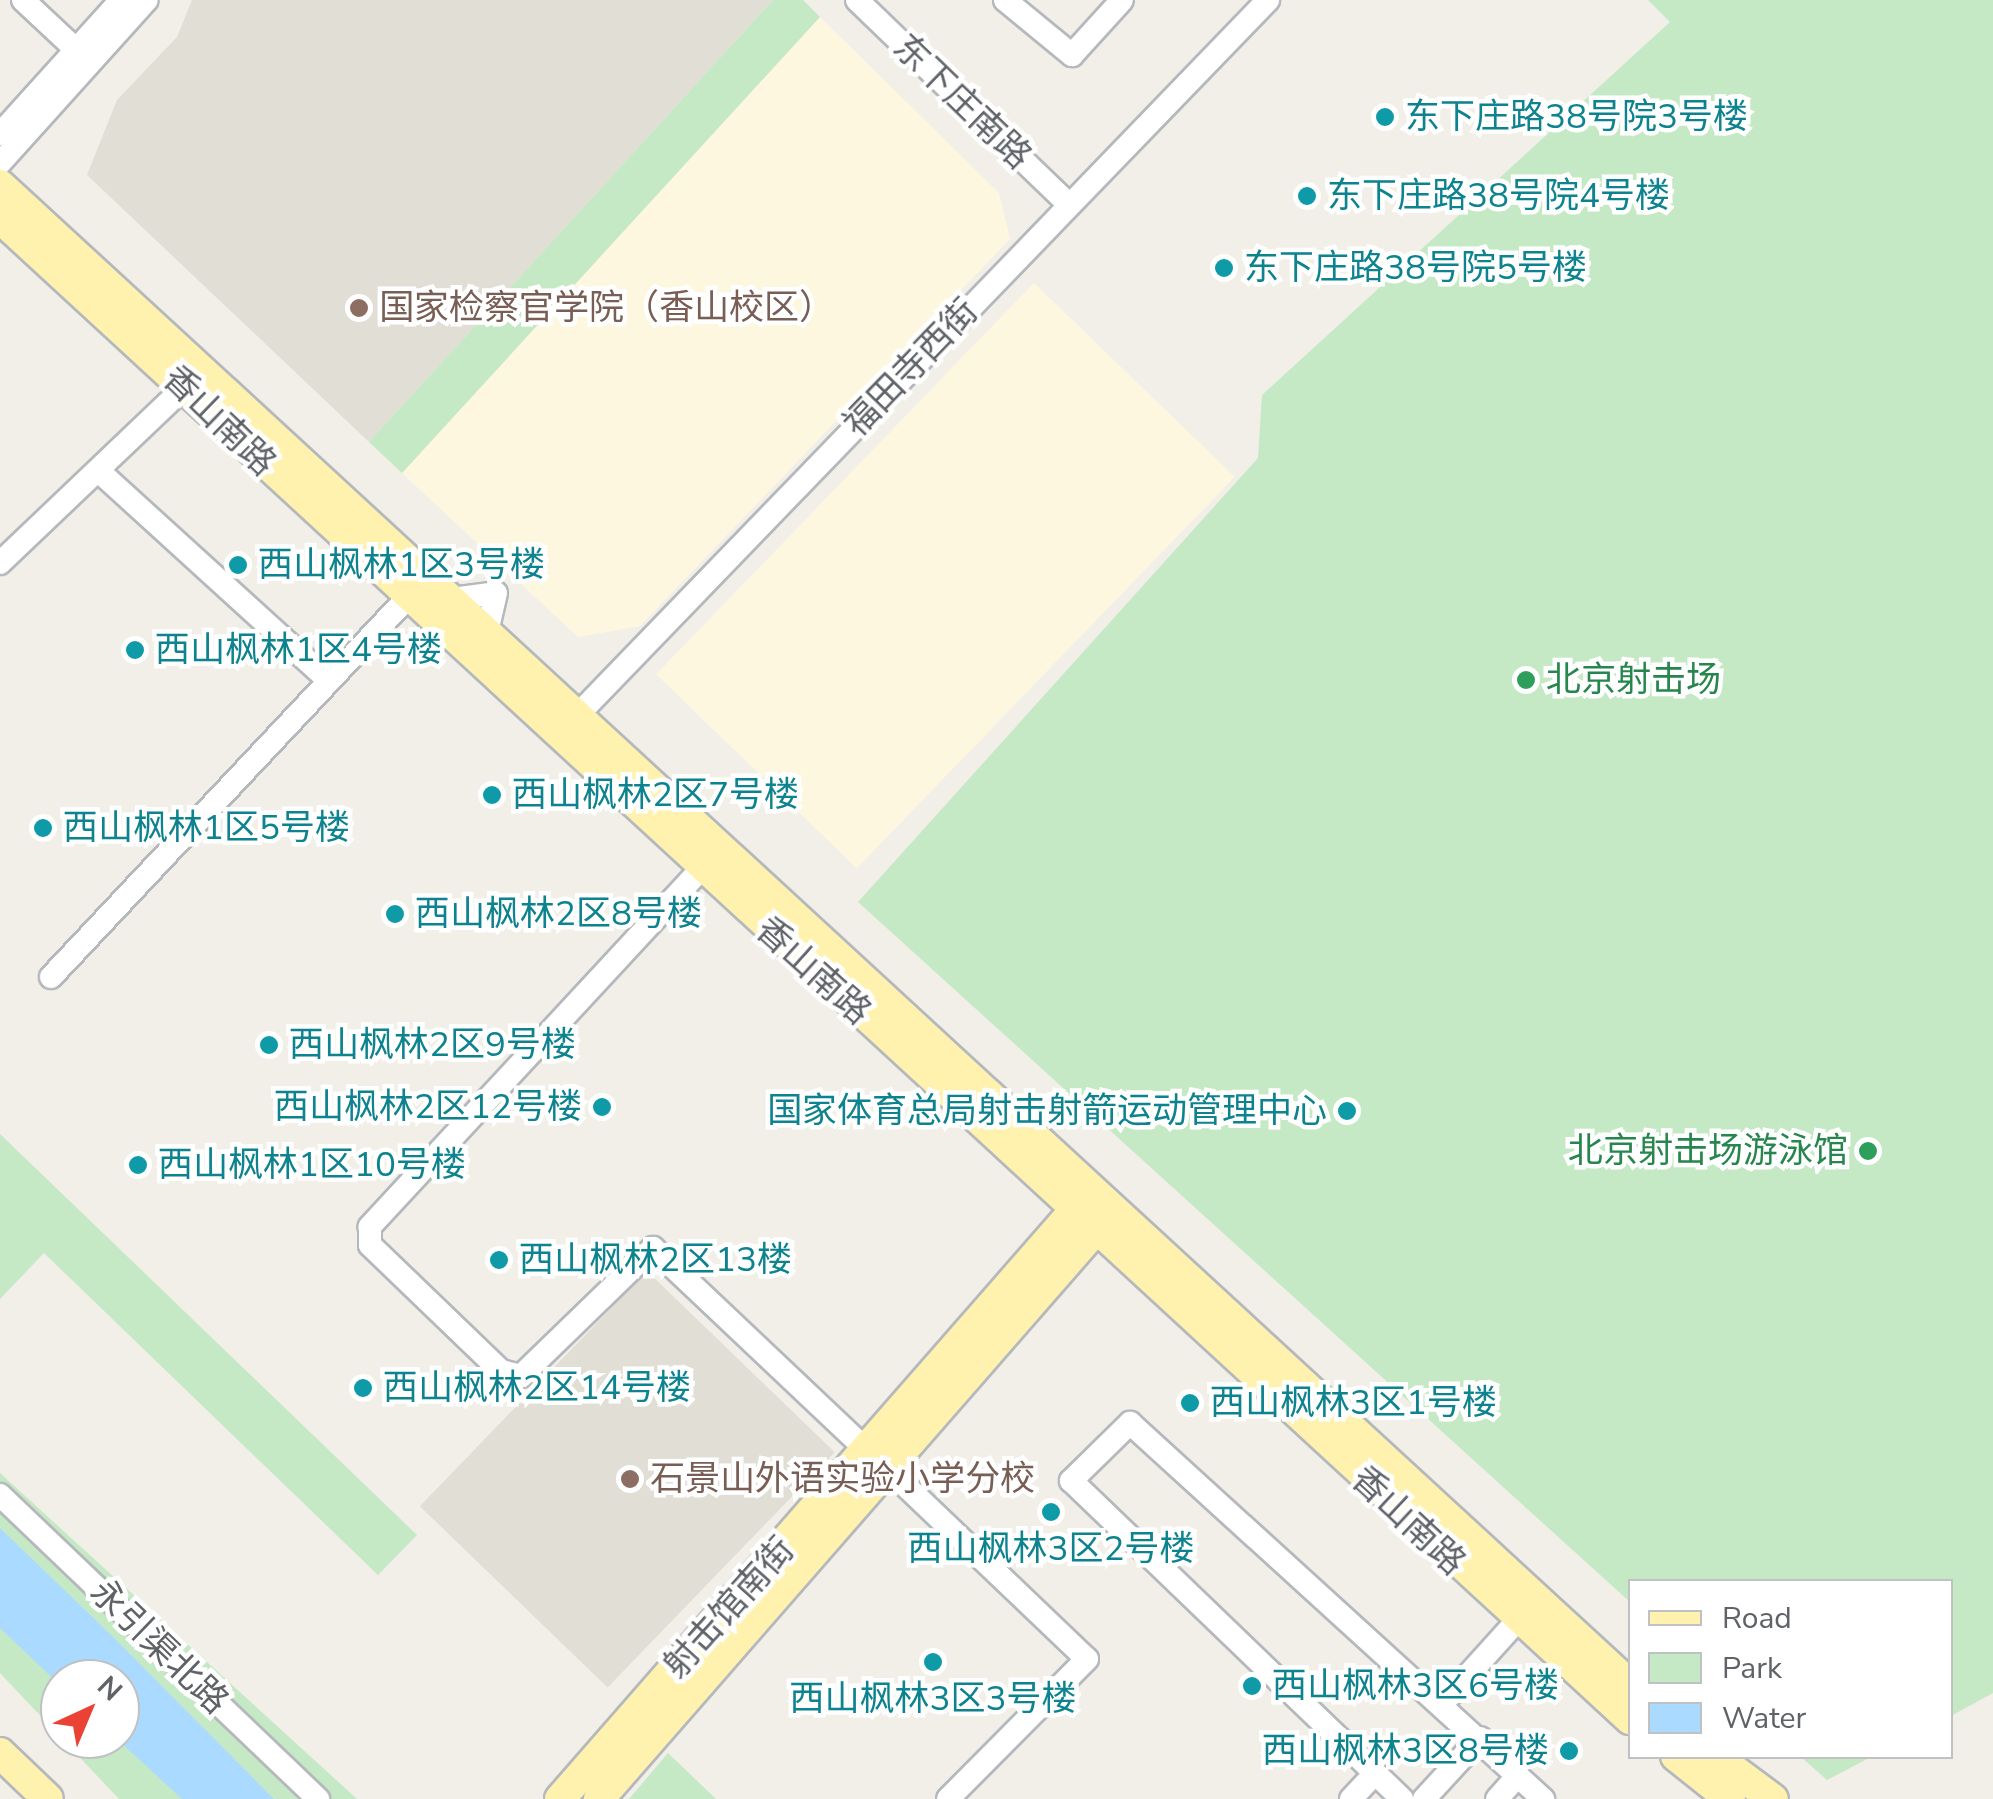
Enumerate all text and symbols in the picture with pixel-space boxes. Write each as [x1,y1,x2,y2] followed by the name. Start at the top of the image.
[884,26,1040,178] street label: 东下庄南路
[1405,96,1748,138] place label: 东下庄路38号院3号楼
[1374,106,1396,128] marker: 东下庄路38号院3号楼
[1327,175,1670,217] place label: 东下庄路38号院4号楼
[1296,185,1318,207] marker: 东下庄路38号院4号楼
[1244,247,1587,289] place label: 东下庄路38号院5号楼
[1213,257,1235,279] marker: 东下庄路38号院5号楼
[379,287,834,329] place label: 国家检察官学院（香山校区）
[835,290,987,446] street label: 福田寺西街
[348,297,370,319] marker: 国家检察官学院（香山校区）
[154,357,284,485] street label: 香山南路
[258,544,545,586] place label: 西山枫林1区3号楼
[227,554,249,576] marker: 西山枫林1区3号楼
[155,629,442,671] place label: 西山枫林1区4号楼
[124,639,146,661] marker: 西山枫林1区4号楼
[1546,659,1721,701] place label: 北京射击场
[1515,669,1537,691] marker: 北京射击场
[512,774,799,816] place label: 西山枫林2区7号楼
[481,784,503,806] marker: 西山枫林2区7号楼
[63,807,350,849] place label: 西山枫林1区5号楼
[32,817,54,839] marker: 西山枫林1区5号楼
[415,893,702,935] place label: 西山枫林2区8号楼
[384,903,406,925] marker: 西山枫林2区8号楼
[747,909,879,1033] street label: 香山南路
[289,1024,576,1066] place label: 西山枫林2区9号楼
[258,1034,280,1056] marker: 西山枫林2区9号楼
[274,1086,582,1128] place label: 西山枫林2区12号楼
[767,1090,1327,1132] place label: 国家体育总局射击射箭运动管理中心
[591,1096,613,1118] marker: 西山枫林2区12号楼
[1336,1100,1358,1122] marker: 国家体育总局射击射箭运动管理中心
[1568,1130,1848,1172] place label: 北京射击场游泳馆
[1857,1140,1879,1162] marker: 北京射击场游泳馆
[158,1144,466,1186] place label: 西山枫林1区10号楼
[127,1154,149,1176] marker: 西山枫林1区10号楼
[519,1239,792,1281] place label: 西山枫林2区13楼
[488,1249,510,1271] marker: 西山枫林2区13楼
[383,1367,691,1409] place label: 西山枫林2区14号楼
[352,1377,374,1399] marker: 西山枫林2区14号楼
[1210,1382,1497,1424] place label: 西山枫林3区1号楼
[1179,1392,1201,1414] marker: 西山枫林3区1号楼
[650,1458,1035,1500] place label: 石景山外语实验小学分校
[1342,1458,1474,1584] street label: 香山南路
[619,1468,641,1490] marker: 石景山外语实验小学分校
[1040,1501,1062,1523] marker: 西山枫林3区2号楼
[908,1528,1194,1570] place label: 西山枫林3区2号楼
[655,1529,803,1687] street label: 射击馆南街
[81,1571,237,1723] street label: 永引渠北路
[1628,1579,1953,1759] legend
[1722,1598,1792,1639] text: Road
[1722,1648,1782,1689] text: Park
[922,1651,944,1673] marker: 西山枫林3区3号楼
[40,1659,140,1759] north arrow
[1272,1665,1559,1707] place label: 西山枫林3区6号楼
[89,1668,130,1710] text: N
[1241,1675,1263,1697] marker: 西山枫林3区6号楼
[790,1678,1076,1720] place label: 西山枫林3区3号楼
[1722,1698,1806,1739] text: Water
[1262,1730,1549,1772] place label: 西山枫林3区8号楼
[1558,1740,1580,1762] marker: 西山枫林3区8号楼

